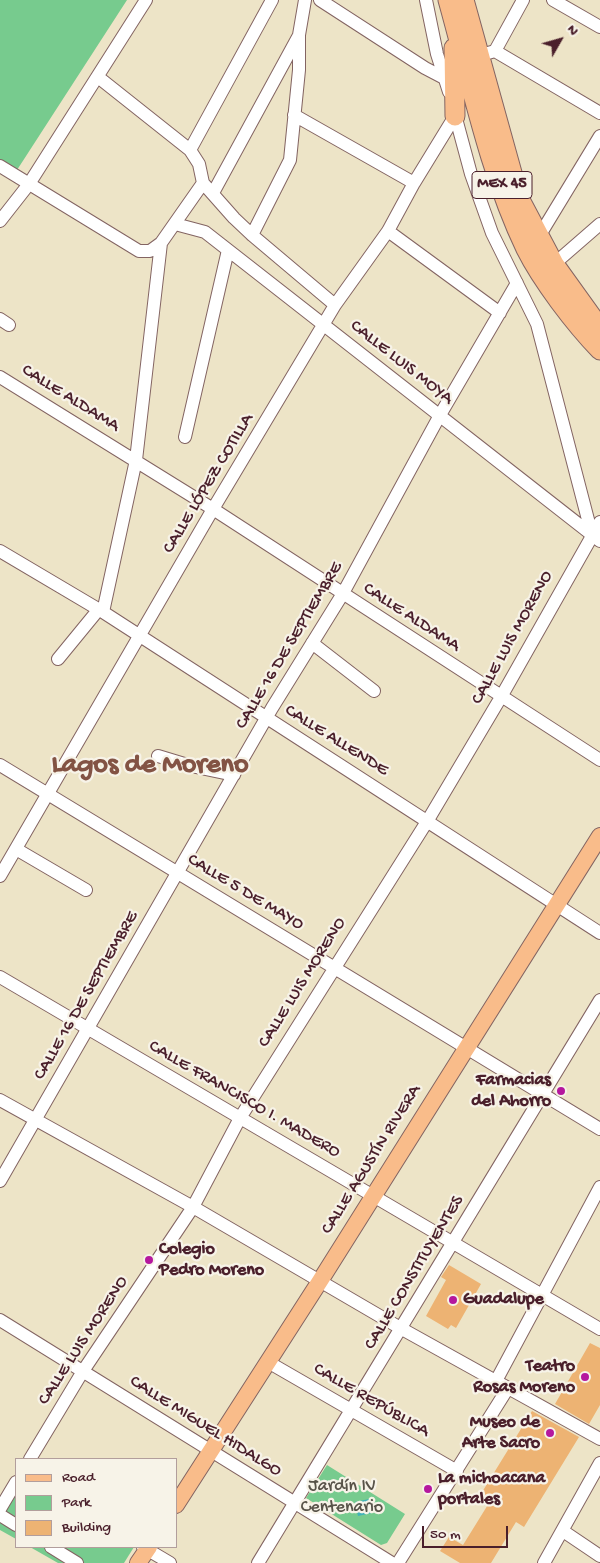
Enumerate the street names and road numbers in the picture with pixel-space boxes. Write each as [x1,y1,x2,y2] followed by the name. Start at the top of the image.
[472,172,532,198] road number: MEX 45
[345,316,457,410] street label: CALLE LUIS MOYA
[17,360,123,438] street label: CALLE ALDAMA
[159,410,259,558] street label: CALLE LÓPEZ COTILLA
[232,558,348,734] street label: CALLE 16 DE SEPTIEMBRE
[467,567,559,709] street label: CALLE LUIS MORENO
[358,579,464,657] street label: CALLE ALDAMA
[280,700,392,782] street label: CALLE ALLENDE
[183,850,307,936] street label: CALLE 5 DE MAYO
[30,908,144,1084] street label: CALLE 16 DE SEPTIEMBRE
[254,914,352,1052] street label: CALLE LUIS MORENO
[144,1036,344,1164] street label: CALLE FRANCISCO I. MADERO
[317,1081,427,1239] street label: CALLE AGUSTÍN RIVERA
[360,1192,470,1354] street label: CALLE CONSTITUYENTES
[34,1272,134,1410] street label: CALLE LUIS MORENO
[309,1359,433,1443] street label: CALLE REPÚBLICA
[125,1371,285,1483] street label: CALLE MIGUEL HIDALGO

